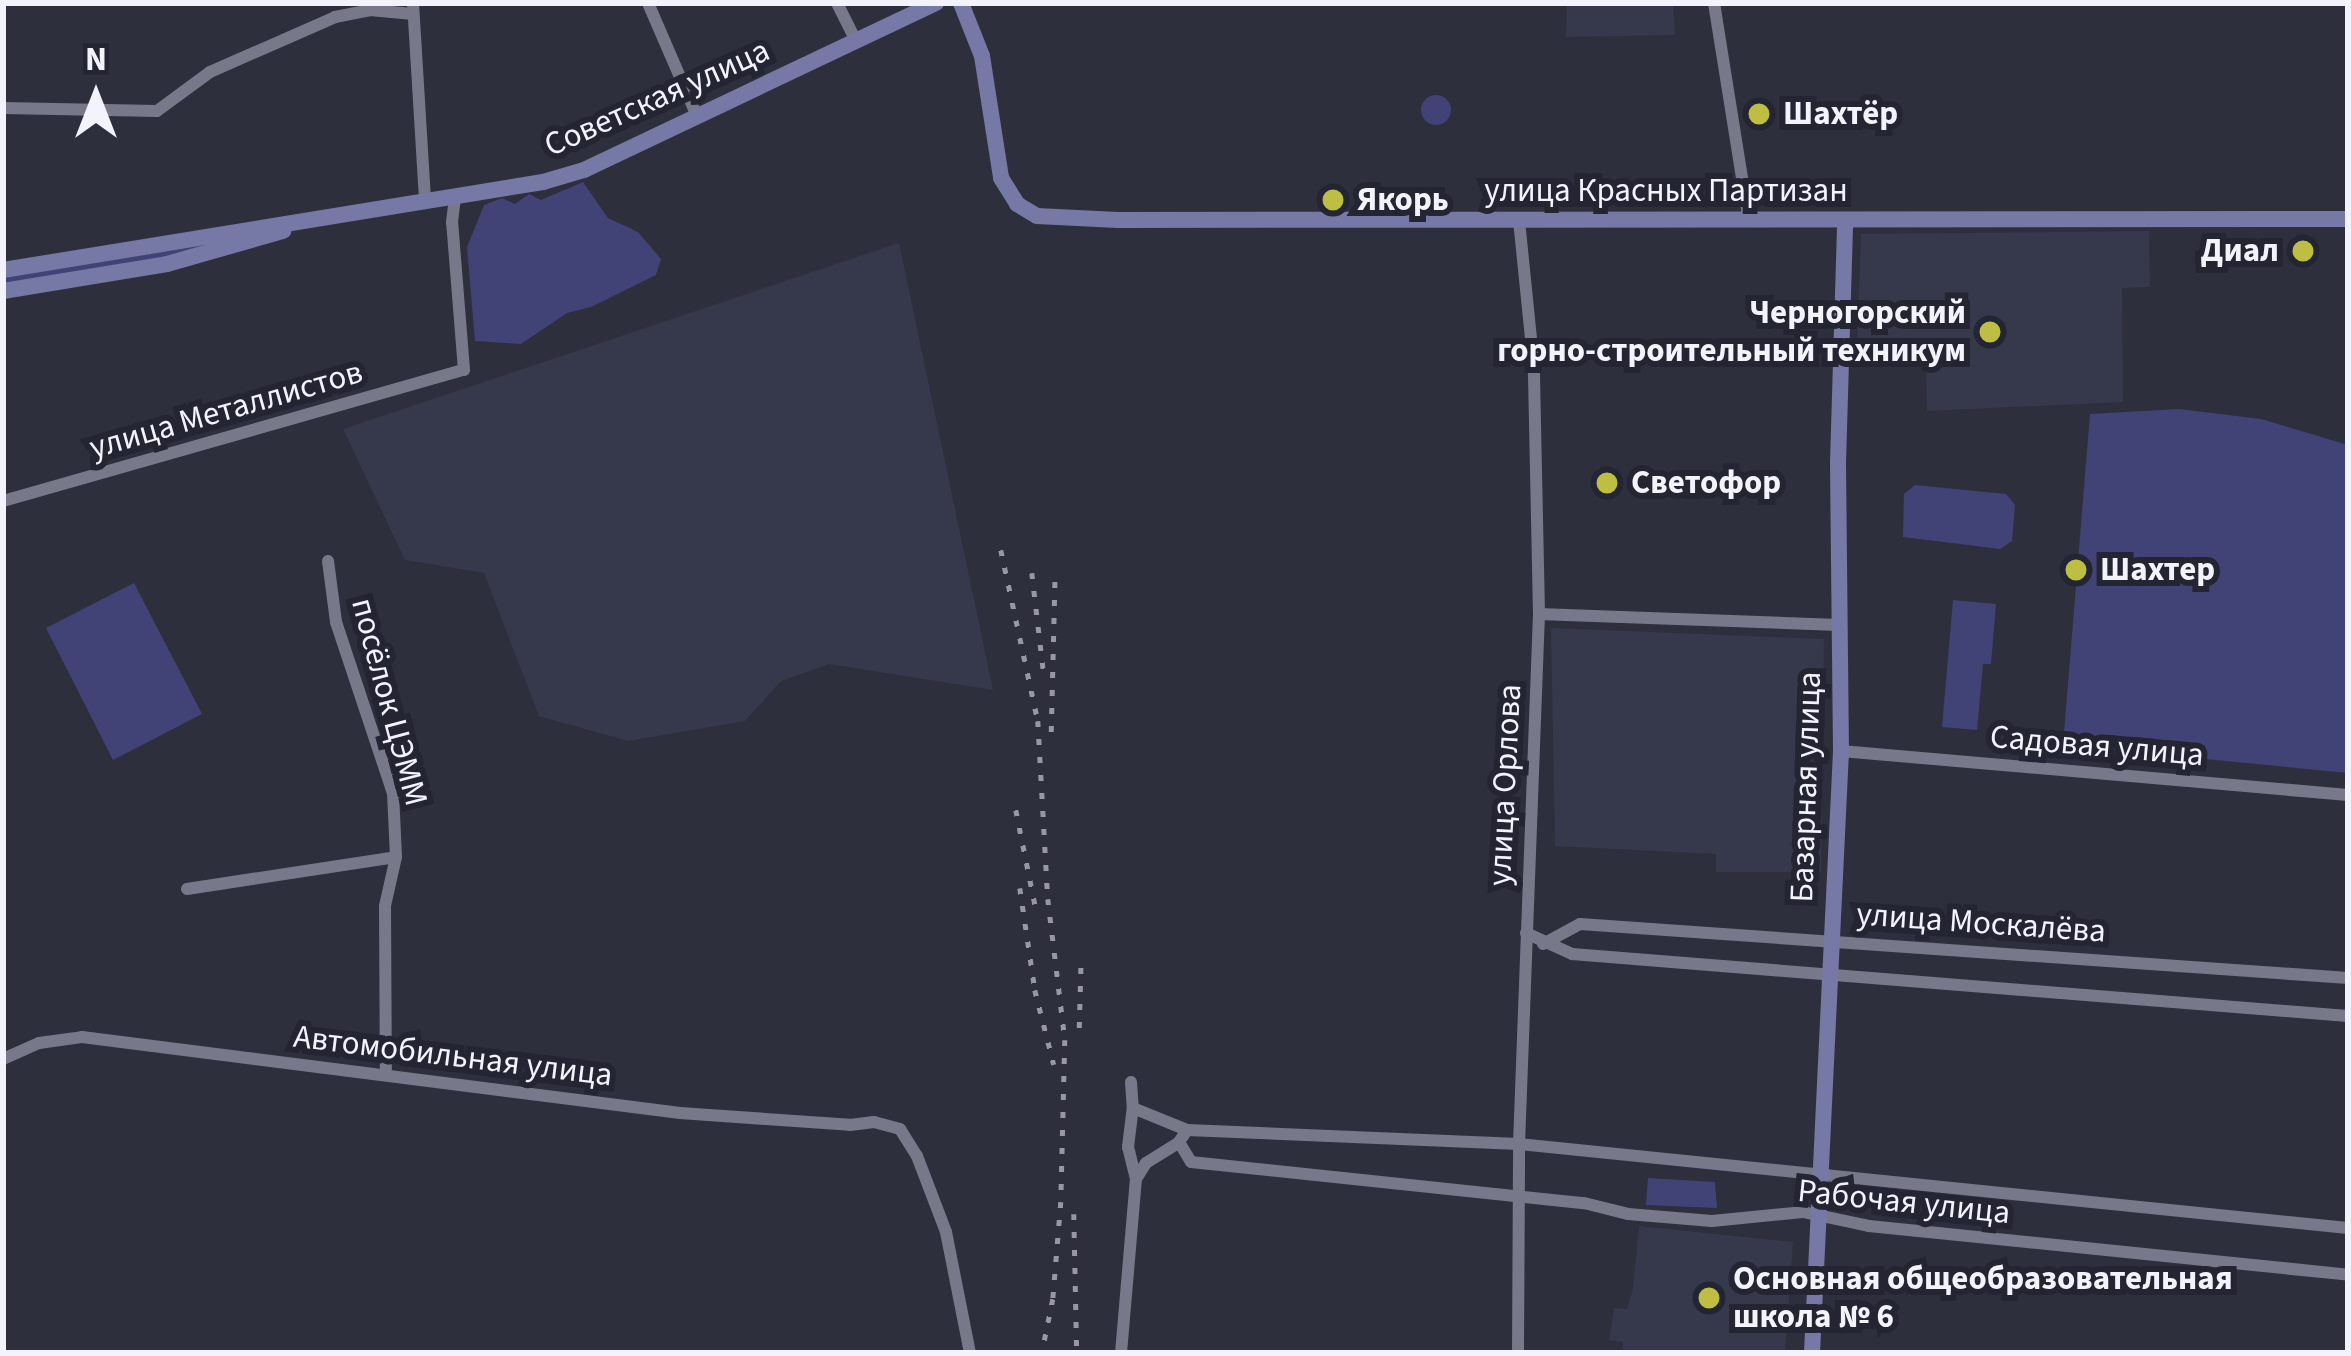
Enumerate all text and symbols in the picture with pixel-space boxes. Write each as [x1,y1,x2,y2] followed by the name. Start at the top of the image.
[538,31,776,165] street label: Советская улица
[36,36,156,156] north arrow
[85,36,107,83] text: N
[1783,94,1898,134] place label: Шахтёр
[1746,101,1772,127] marker: Шахтёр
[1484,171,1848,211] street label: улица Красных Партизан
[1357,180,1449,220] place label: Якорь
[1320,187,1346,213] marker: Якорь
[2201,231,2279,271] place label: Диал
[2290,238,2316,264] marker: Диал
[1497,293,1966,371] place label: Черногорский горно-строительный техникум
[1977,319,2003,345] marker: Черногорский горно-строительный техникум
[85,352,367,468] street label: улица Металлистов
[1631,463,1781,503] place label: Светофор
[1594,470,1620,496] marker: Светофор
[2100,550,2215,590] place label: Шахтер
[2063,557,2089,583] marker: Шахтер
[342,594,436,810] street label: посёлок ЦЭММ
[1782,671,1830,903] street label: Базарная улица
[1480,683,1530,887] street label: улица Орлова
[1988,717,2206,775] street label: Садовая улица
[1855,895,2107,951] street label: улица Москалёва
[291,1017,615,1095] street label: Автомобильная улица
[1796,1171,2012,1233] street label: Рабочая улица
[1733,1259,2233,1337] place label: Основная общеобразовательная школа № 6
[1696,1285,1722,1311] marker: Основная общеобразовательная школа № 6

